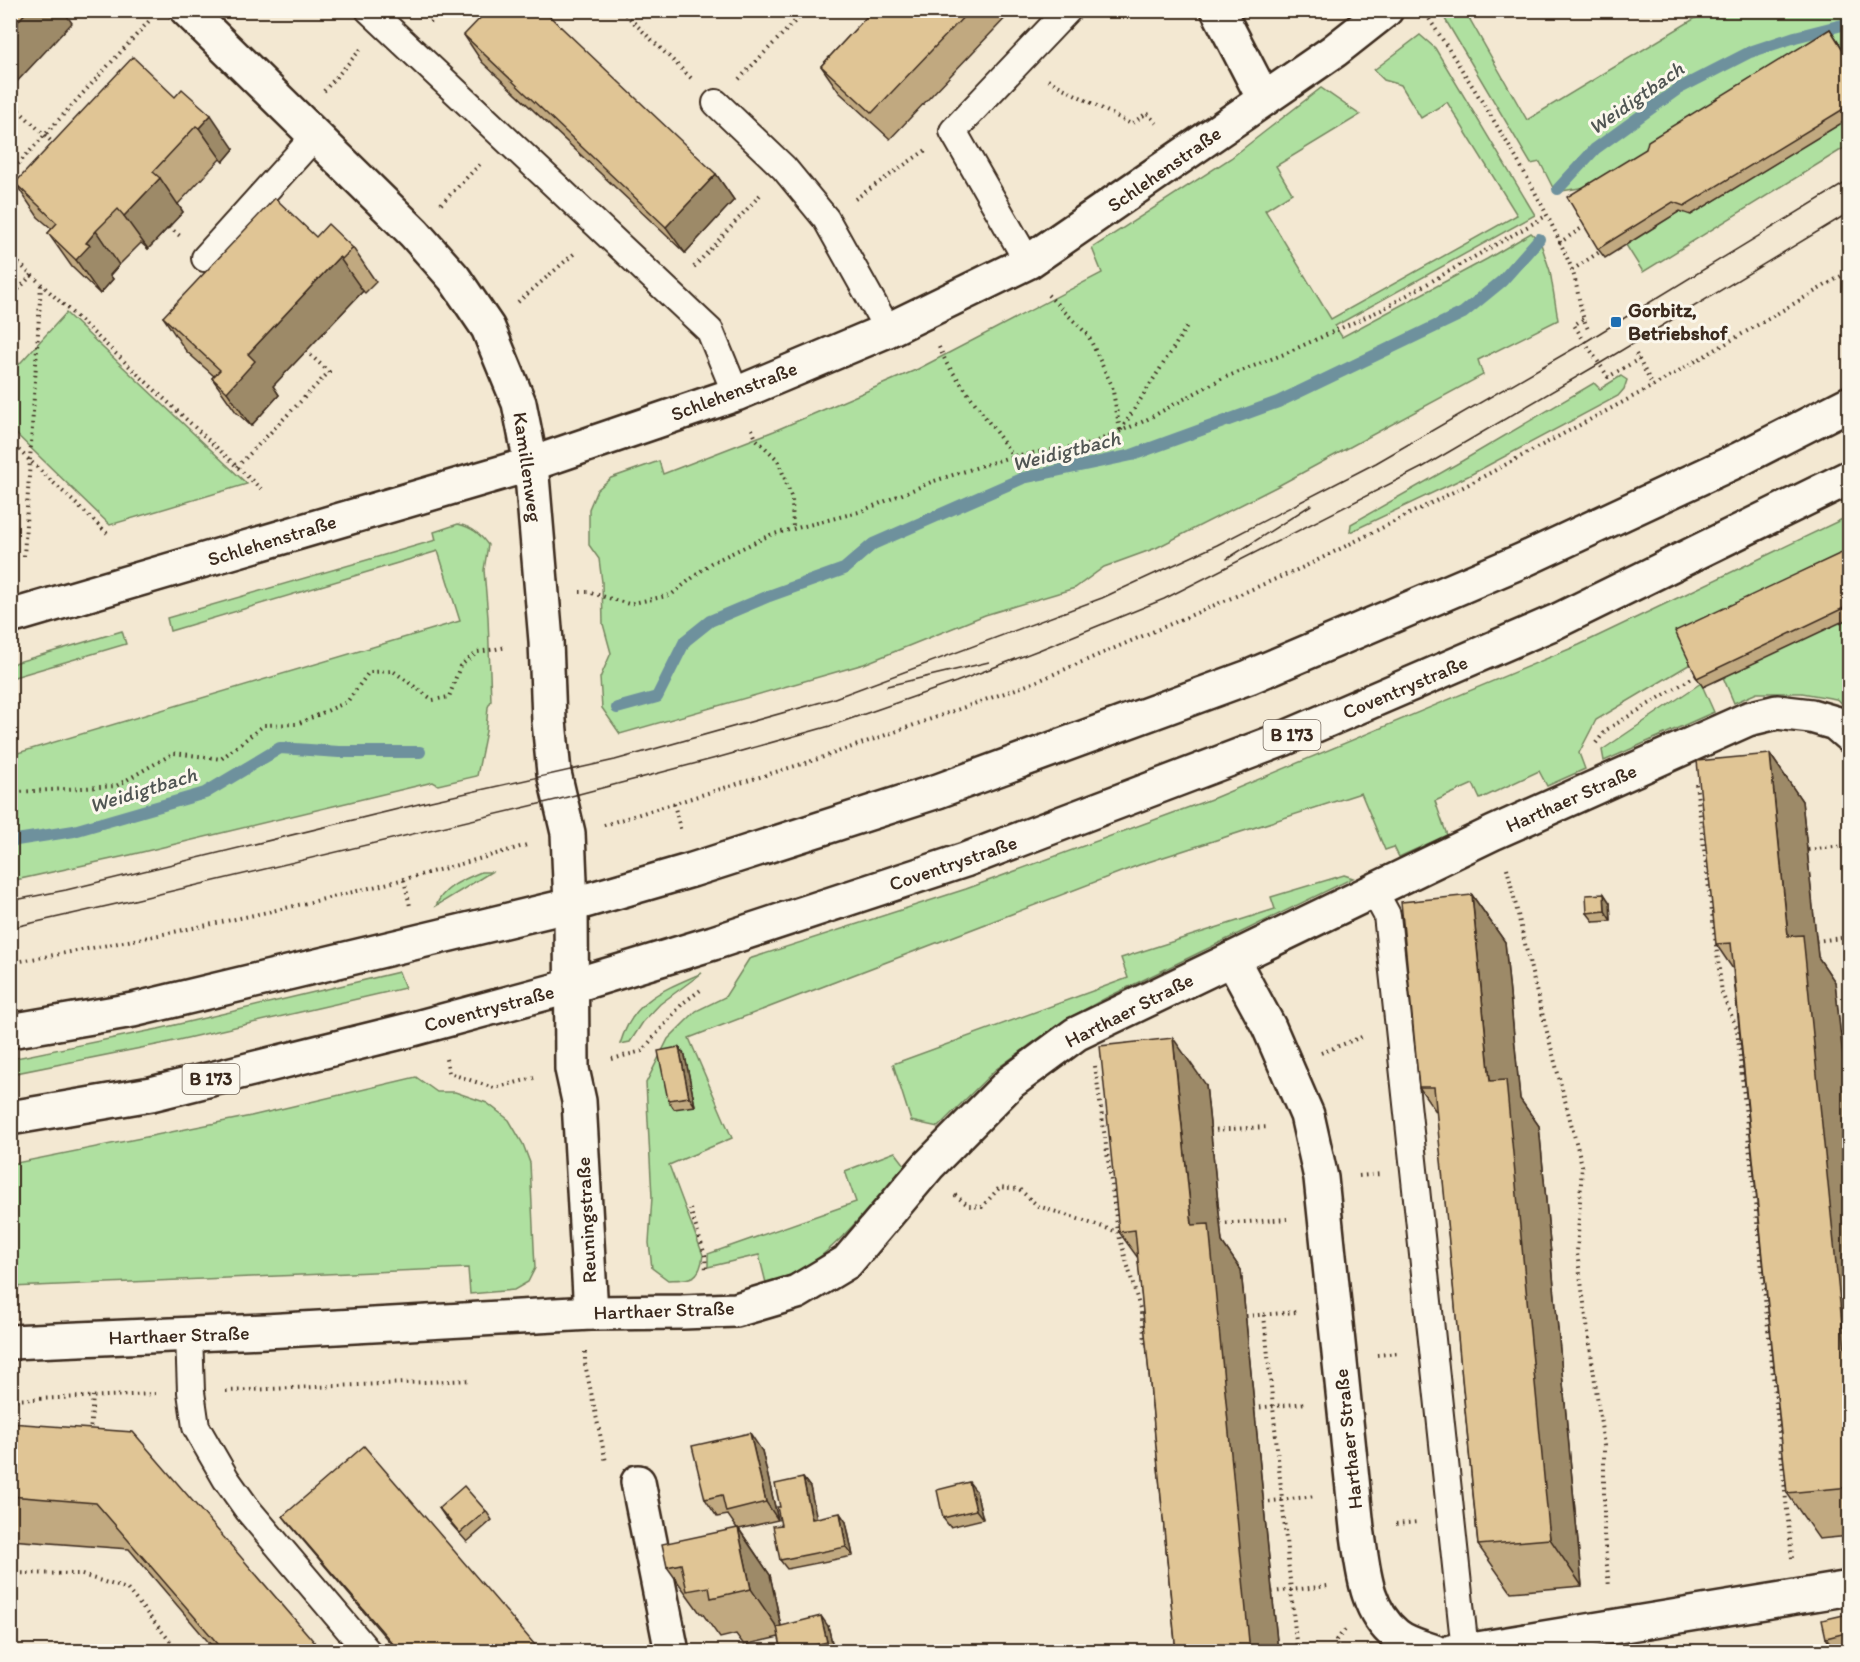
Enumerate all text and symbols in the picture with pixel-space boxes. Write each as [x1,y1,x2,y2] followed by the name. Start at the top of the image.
[1583,55,1689,140] water label: Weidigtbach
[1103,121,1225,217] street label: Schlehenstraße
[1628,298,1728,345] place label: Gorbitz, Betriebshof
[1609,315,1623,329] marker: Gorbitz, Betriebshof
[668,356,800,426] street label: Schlehenstraße
[508,410,548,524] street label: Kamillenweg
[1009,425,1123,476] water label: Weidigtbach
[205,509,339,571] street label: Schlehenstraße
[1339,650,1471,724] street label: Coventrystraße
[1264,720,1320,750] road number: B 173
[1502,758,1640,838] street label: Harthaer Straße
[86,761,200,818] water label: Weidigtbach
[886,830,1020,896] street label: Coventrystraße
[1061,967,1197,1053] street label: Harthaer Straße
[421,979,557,1037] street label: Coventrystraße
[182,1064,240,1094] road number: B 173
[571,1156,601,1284] street label: Reuningstraße
[593,1296,735,1324] street label: Harthaer Straße
[108,1321,250,1349] street label: Harthaer Straße
[1329,1368,1367,1510] street label: Harthaer Straße

